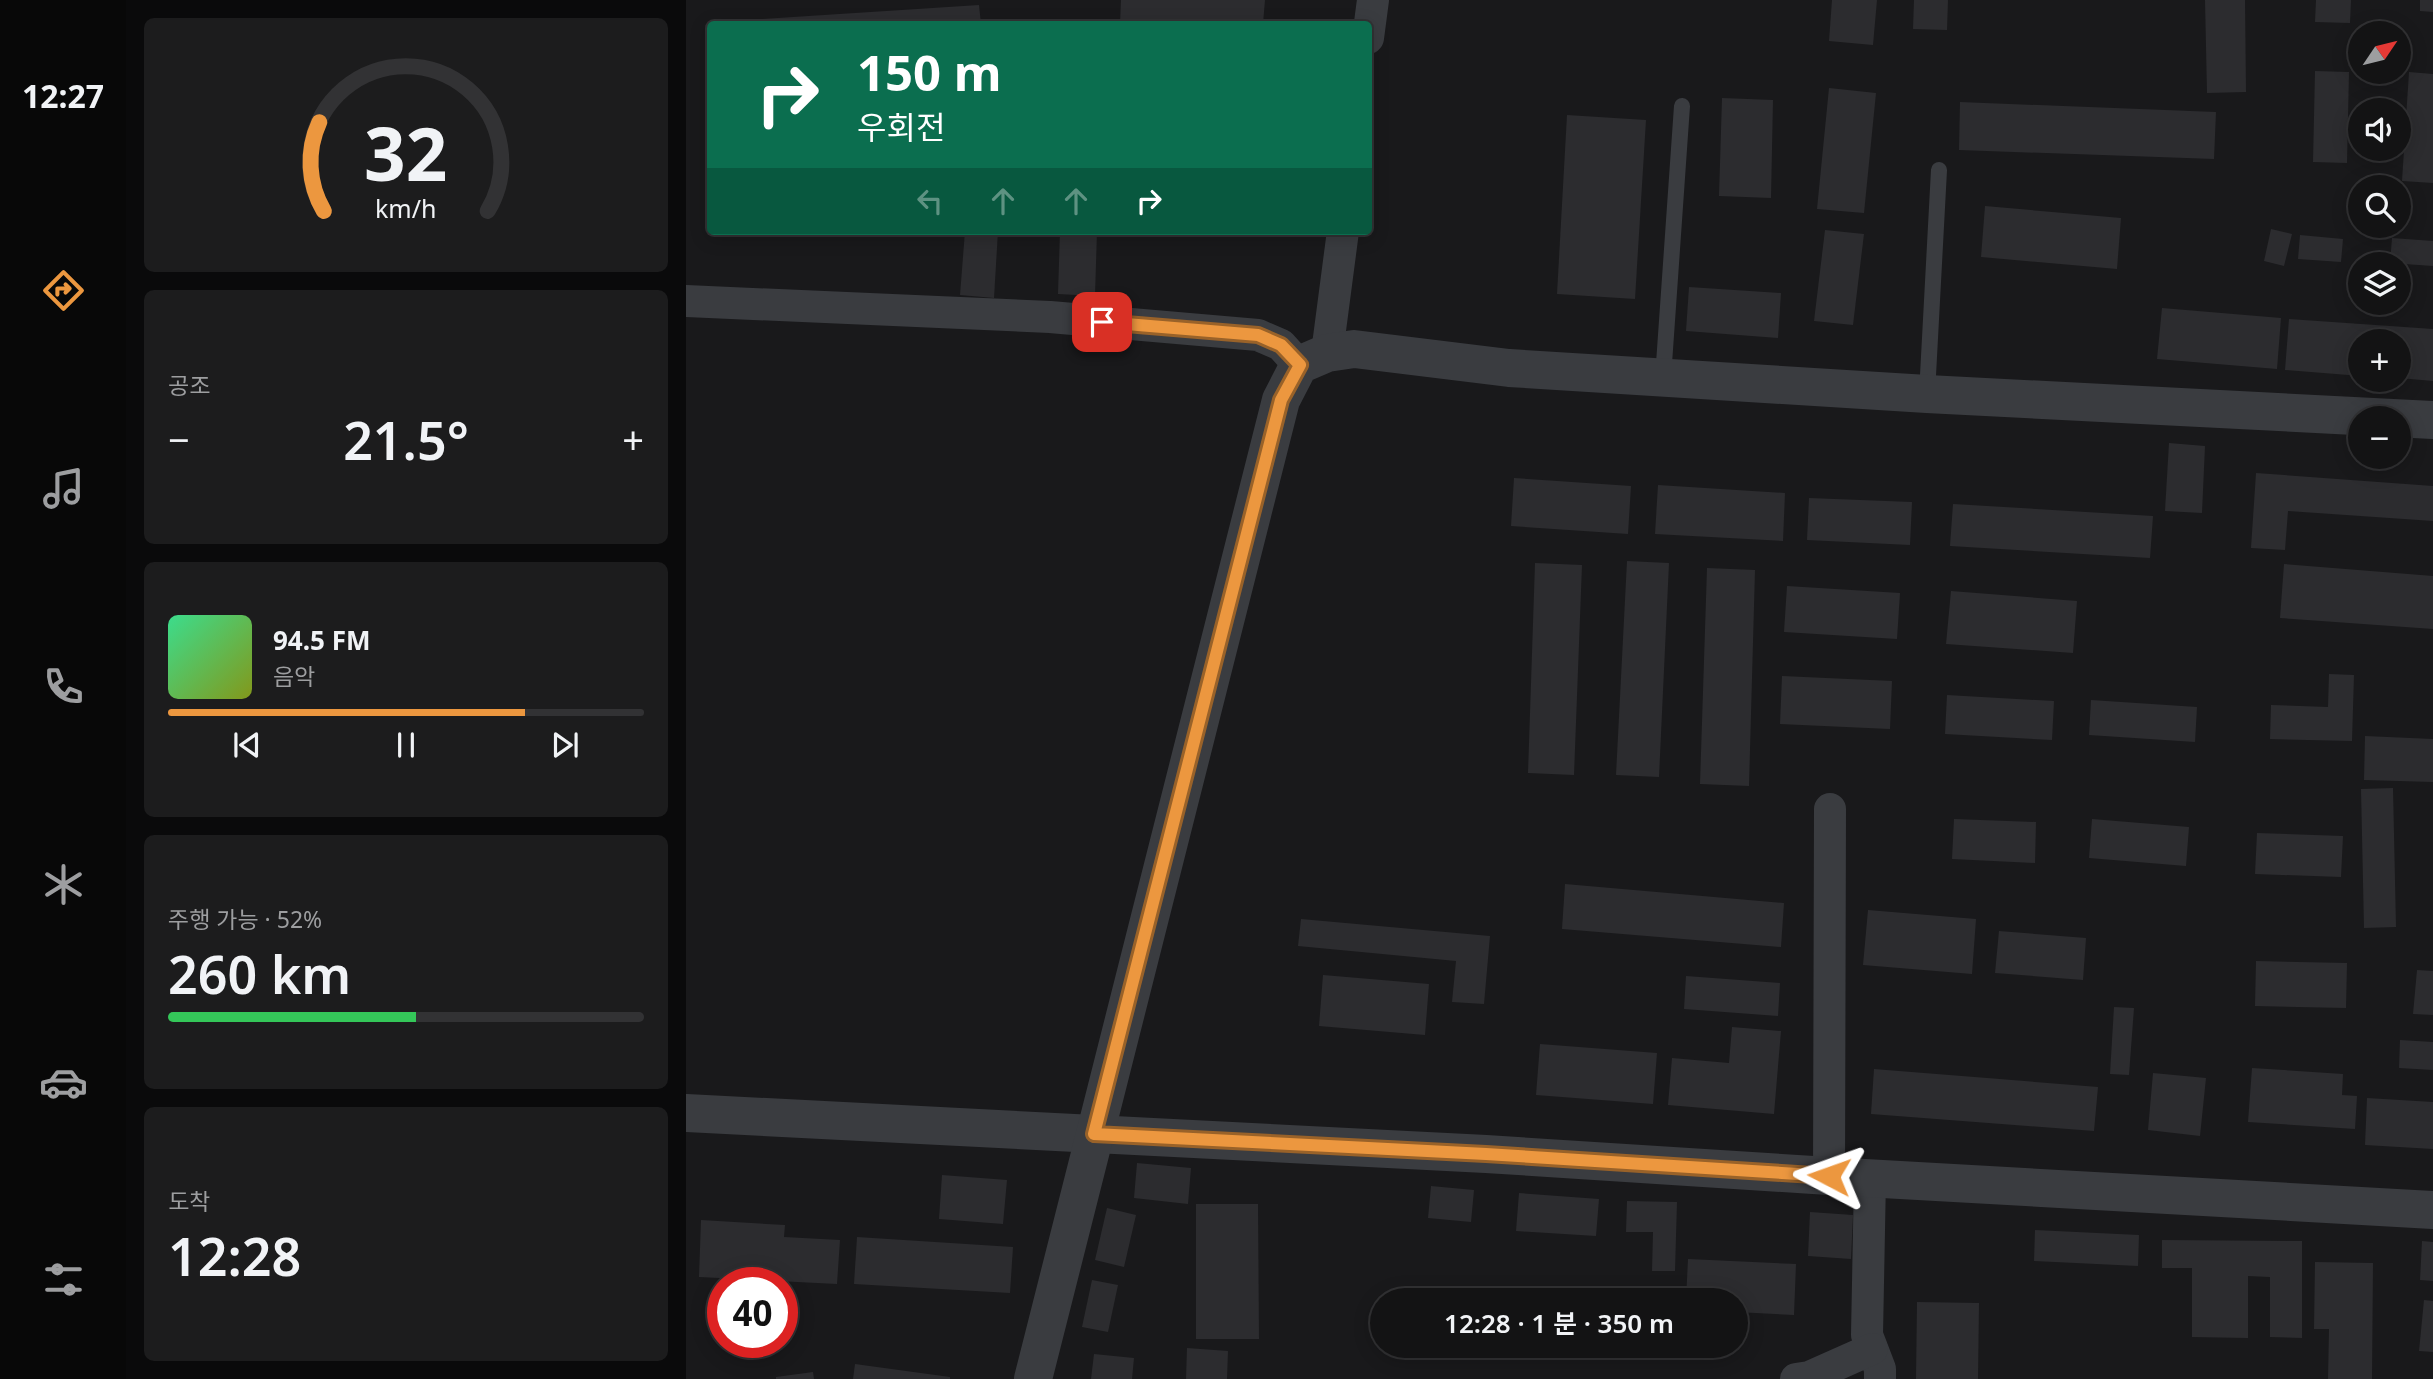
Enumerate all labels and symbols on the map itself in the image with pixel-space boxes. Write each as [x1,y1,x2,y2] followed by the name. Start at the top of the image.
[2348,21,2412,84] north arrow
[1072,292,1132,352] pin
[1792,1139,1866,1213] position arrow
[707,1267,798,1358] speed limit sign: 40

